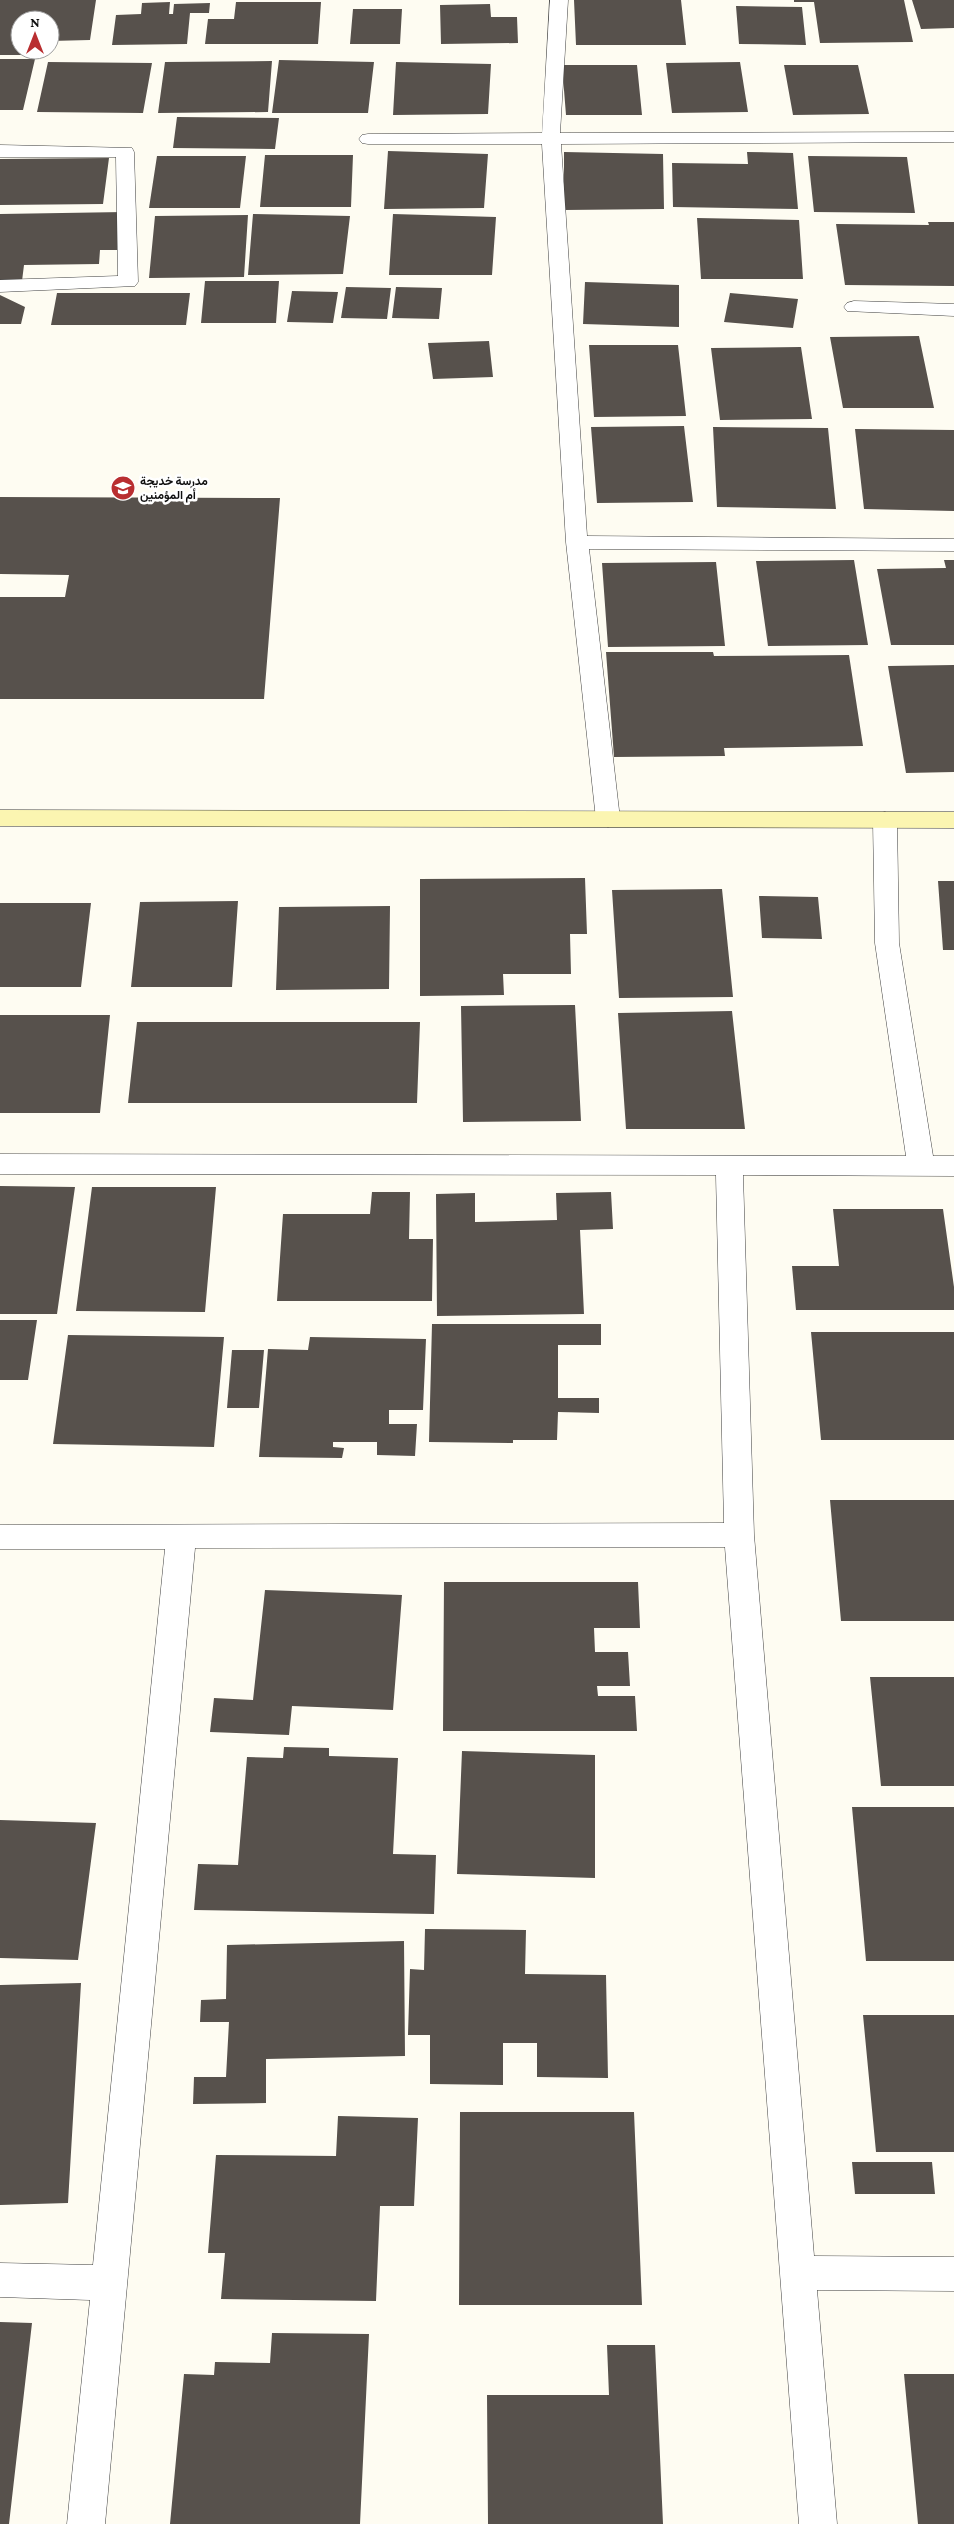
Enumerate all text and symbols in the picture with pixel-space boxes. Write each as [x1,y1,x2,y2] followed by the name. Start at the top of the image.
[10,10,60,60] north arrow
[30,14,40,30] text: N
[140,474,208,503] place label: مدرسة خديجة أم المؤمنين
[110,475,136,501] school or university icon: مدرسة خديجة أم المؤمنين

